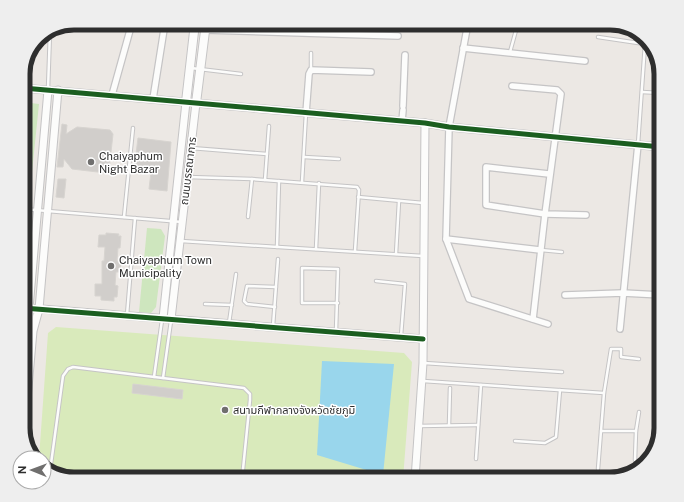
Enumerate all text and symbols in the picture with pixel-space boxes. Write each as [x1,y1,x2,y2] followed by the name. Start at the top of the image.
[178,136,198,206] street label: ถนนบรรณาการ
[99,150,162,175] place label: Chaiyaphum Night Bazar
[86,157,96,167] marker: Chaiyaphum Night Bazar
[119,254,212,279] place label: Chaiyaphum Town Municipality
[106,261,116,271] marker: Chaiyaphum Town Municipality
[233,404,355,417] place label: สนามกีฬากลางจังหวัดชัยภูมิ
[220,405,230,415] marker: สนามกีฬากลางจังหวัดชัยภูมิ
[12,450,52,490] north arrow
[16,465,28,474] text: N

